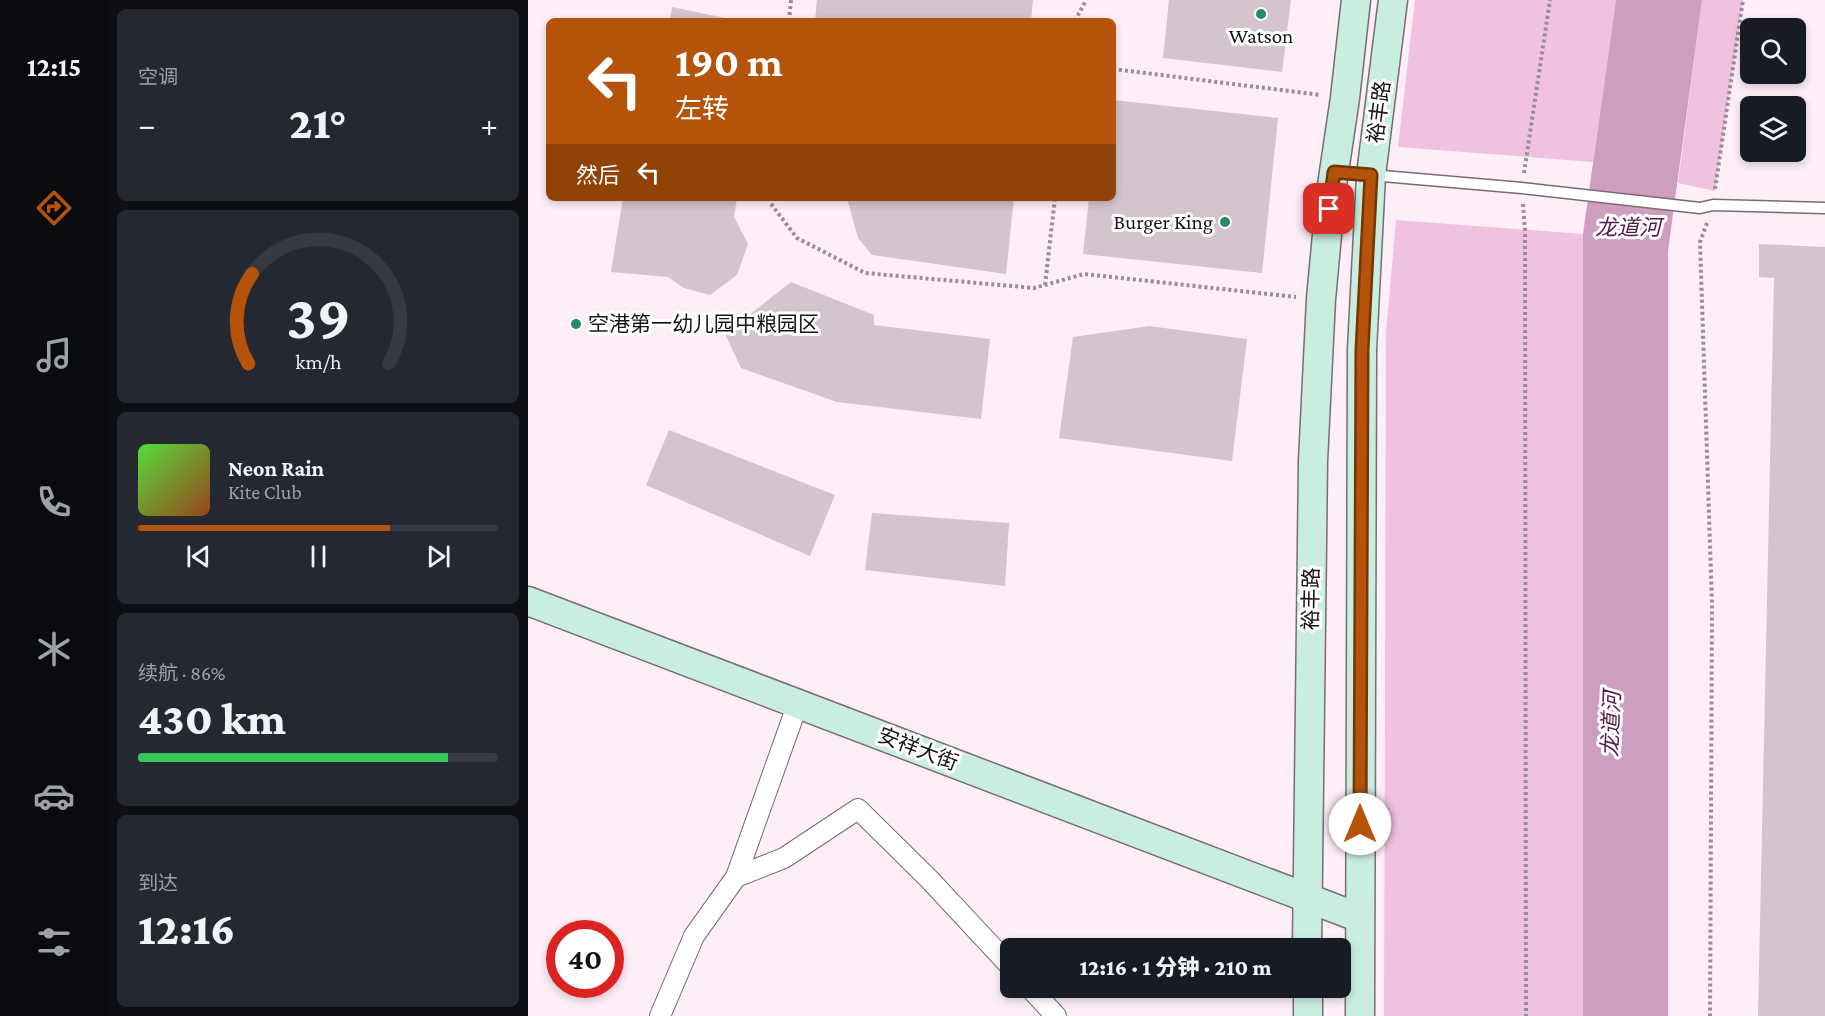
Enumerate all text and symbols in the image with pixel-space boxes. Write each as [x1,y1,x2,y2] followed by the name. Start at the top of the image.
[1254,7,1268,21] marker: Watson
[1740,18,1806,162] map controls
[1740,18,1806,84] button: search
[1229,24,1293,48] place label: Watson
[675,38,783,85] text: 190 m
[576,42,654,120] icon: left
[27,52,81,82] text: 12:15
[138,66,178,88] text: 空调
[1363,79,1395,145] street label: 裕丰路
[675,94,729,124] text: 左转
[1740,96,1806,162] button: layers
[289,98,347,148] text: 21°
[138,106,155,143] text: −
[481,106,498,143] text: +
[632,156,665,189] icon: left
[576,163,620,188] text: 然后
[1303,183,1354,234] pin
[33,187,75,229] icon: directions
[1312,192,1345,225] icon: arrive
[1114,210,1213,234] place label: Burger King
[1218,215,1232,229] marker: Burger King
[1595,215,1665,240] water label: 龙道河
[286,282,350,351] text: 39
[588,312,819,336] place label: 空港第一幼儿园中粮园区
[569,317,583,331] marker: 空港第一幼儿园中粮园区
[33,334,75,376] icon: music
[295,350,342,374] text: km/h
[228,456,324,481] text: Neon Rain
[33,481,75,523] icon: phone
[228,481,302,503] text: Kite Club
[182,540,215,573] icon: previous
[302,540,335,573] icon: pause
[422,540,455,573] icon: next
[1298,567,1324,631] street label: 裕丰路
[33,628,75,670] icon: climate
[138,662,226,684] text: 续航 · 86%
[1597,687,1625,757] water label: 龙道河
[138,694,286,744] text: 430 km
[874,723,962,775] street label: 安祥大街
[33,775,75,817] icon: car
[1328,792,1392,856] position arrow
[138,872,178,894] text: 到达
[138,904,235,954] text: 12:16
[546,920,624,998] speed limit sign: 40
[33,921,75,963] icon: filters
[1079,955,1272,980] text: 12:16 · 1 分钟 · 210 m

